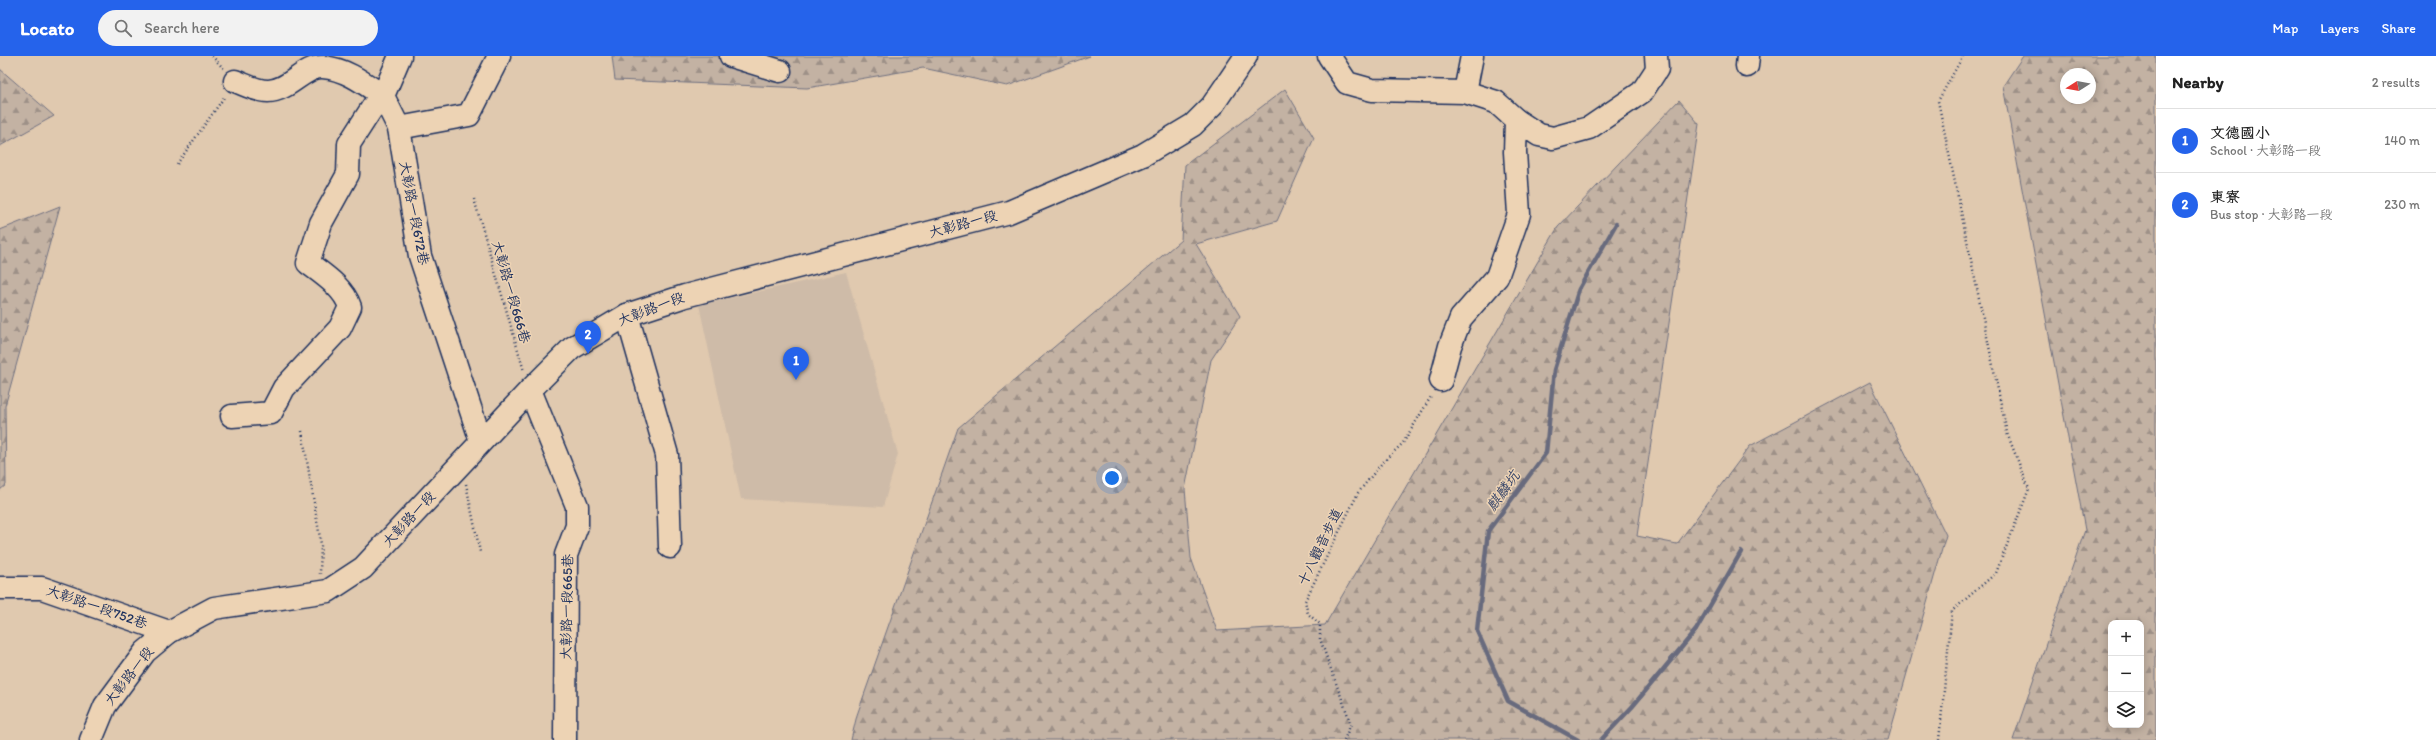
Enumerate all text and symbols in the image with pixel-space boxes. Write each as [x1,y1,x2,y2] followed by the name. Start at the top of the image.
[98,10,378,46] search box
[20,17,74,40] text: Locato
[112,17,134,39] icon: search
[144,19,220,37] text: Search here
[2273,20,2298,37] text: Map
[2320,20,2359,37] text: Layers
[2381,20,2416,37] text: Share
[2060,68,2096,104] north arrow
[2172,72,2224,92] text: Nearby
[2372,75,2420,90] text: 2 results
[2210,124,2270,142] text: 文德國小
[2182,133,2188,148] text: 1
[2384,133,2420,148] text: 140 m
[2210,143,2321,158] text: School · 大彰路一段
[396,159,433,267] street label: 大彰路一段672巷
[2210,188,2240,206] text: 東寮
[2182,197,2188,212] text: 2
[2384,197,2420,212] text: 230 m
[927,207,999,241] street label: 大彰路一段
[2210,207,2332,222] text: Bus stop · 大彰路一段
[488,239,534,346] street label: 大彰路一段666巷
[615,289,687,329] street label: 大彰路一段
[575,321,601,354] pin: 2
[783,347,809,380] pin: 1
[1482,466,1525,514] water label: 麒麟坑
[1102,468,1122,488] your location
[379,488,439,550] street label: 大彰路一段
[1294,506,1346,588] street label: 十八觀音步道
[558,553,576,660] street label: 大彰路一段665巷
[44,582,151,633] street label: 大彰路一段752巷
[2108,620,2144,728] map controls
[2108,620,2144,656] button: +
[101,643,157,709] street label: 大彰路一段
[2108,656,2144,692] button: −
[2108,692,2144,728] button: layers

